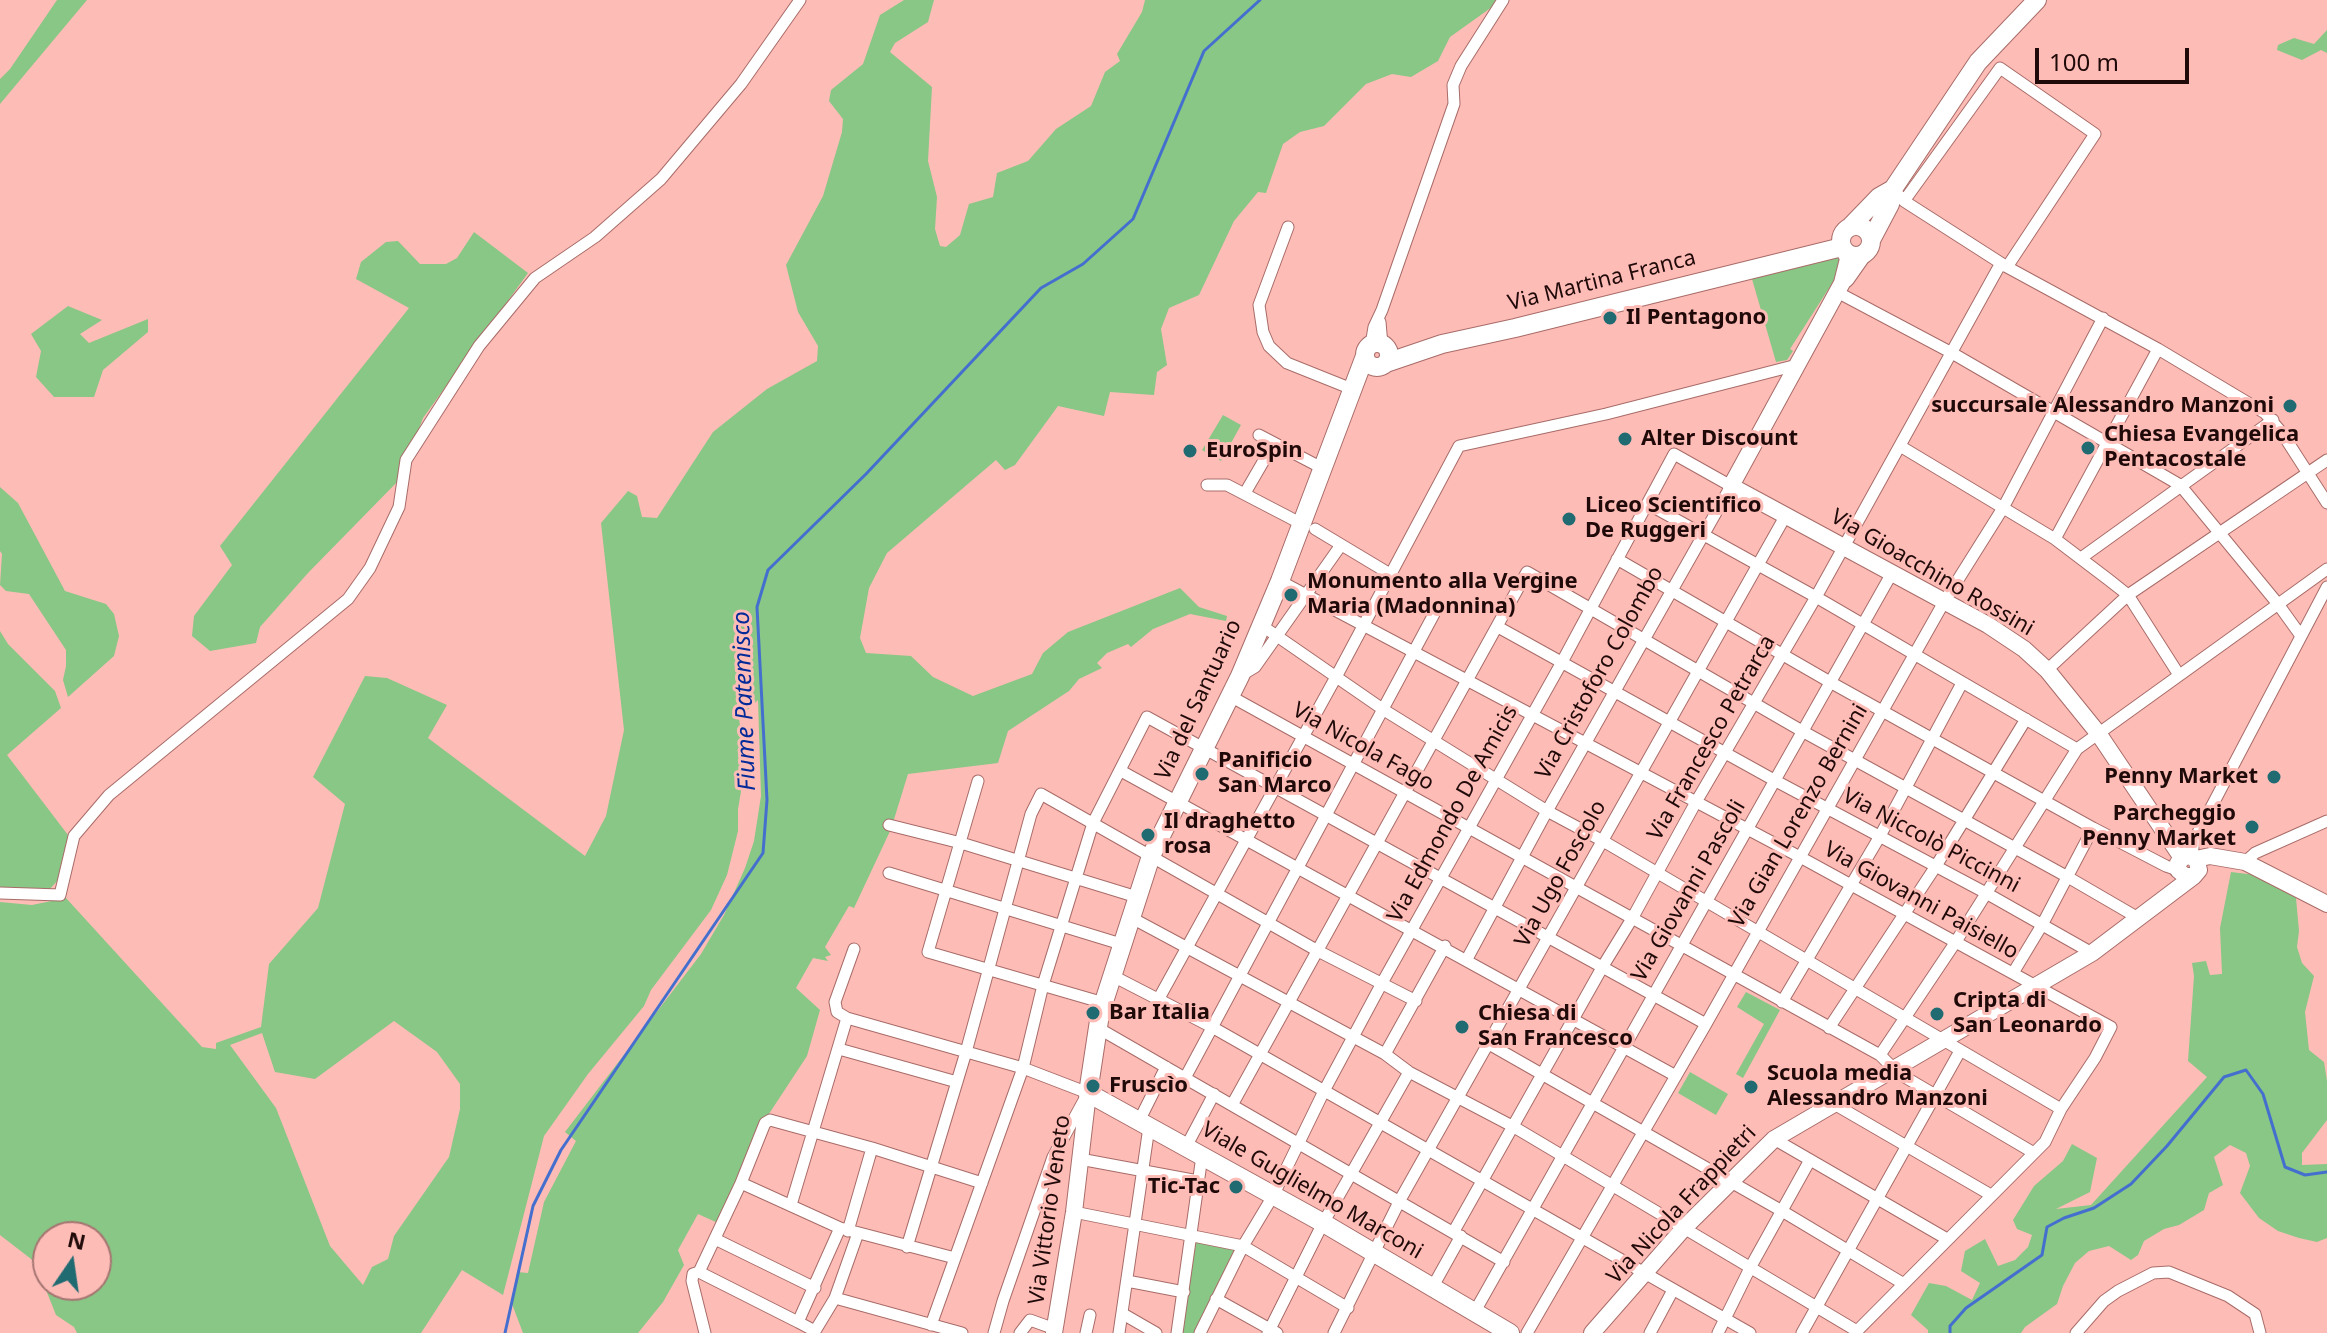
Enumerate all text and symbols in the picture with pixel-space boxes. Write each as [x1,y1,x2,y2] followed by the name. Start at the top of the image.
[2039,32,2193,82] scale bar
[2049,45,2119,78] text: 100 m
[1505,245,1699,317] street label: Via Martina Franca
[1626,305,1766,331] place label: Il Pentagono
[1601,309,1619,327] marker: Il Pentagono
[1931,393,2274,419] place label: succursale Alessandro Manzoni
[2281,397,2299,415] marker: succursale Alessandro Manzoni
[2104,422,2299,474] place label: Chiesa Evangelica Pentacostale
[1641,426,1798,452] place label: Alter Discount
[1616,430,1634,448] marker: Alter Discount
[1206,438,1303,464] place label: EuroSpin
[2079,439,2097,457] marker: Chiesa Evangelica Pentacostale
[1181,442,1199,460] marker: EuroSpin
[1585,493,1762,544] place label: Liceo Scientifico De Ruggeri
[1826,504,2038,642] street label: Via Gioacchino Rossini
[1560,510,1578,528] marker: Liceo Scientifico De Ruggeri
[1530,562,1670,784] street label: Via Cristoforo Colombo
[1307,569,1578,620] place label: Monumento alla Vergine Maria (Madonnina)
[1282,586,1300,604] marker: Monumento alla Vergine Maria (Madonnina)
[727,611,763,791] water label: Fiume Patemisco
[1150,615,1248,785] street label: Via del Santuario
[1643,631,1781,845] street label: Via Francesco Petrarca
[1288,697,1438,797] street label: Via Nicola Fago
[1724,700,1874,932] street label: Via Gian Lorenzo Bernini
[1382,701,1524,927] street label: Via Edmondo De Amicis
[1218,748,1332,800] place label: Panificio San Marco
[2104,764,2258,790] place label: Penny Market
[1193,765,1211,783] marker: Panificio San Marco
[2265,768,2283,786] marker: Penny Market
[1838,783,2024,899] street label: Via Niccolò Piccinni
[1510,796,1612,952] street label: Via Ugo Foscolo
[1626,796,1752,986] street label: Via Giovanni Pascoli
[2082,801,2236,852] place label: Parcheggio Penny Market
[1164,809,1295,860] place label: Il draghetto rosa
[2243,818,2261,836] marker: Parcheggio Penny Market
[1139,826,1157,844] marker: Il draghetto rosa
[1819,837,2023,965] street label: Via Giovanni Paisiello
[1953,988,2102,1040] place label: Cripta di San Leonardo
[1109,1000,1210,1026] place label: Bar Italia
[1478,1001,1633,1052] place label: Chiesa di San Francesco
[1084,1004,1102,1022] marker: Bar Italia
[1928,1005,1946,1023] marker: Cripta di San Leonardo
[1453,1018,1471,1036] marker: Chiesa di San Francesco
[1767,1061,1988,1112] place label: Scuola media Alessandro Manzoni
[1109,1073,1188,1099] place label: Fruscìo
[1084,1077,1102,1095] marker: Fruscìo
[1742,1078,1760,1096] marker: Scuola media Alessandro Manzoni
[1024,1113,1076,1307] street label: Via Vittorio Veneto
[1197,1117,1427,1265] street label: Viale Guglielmo Marconi
[1602,1120,1762,1290] street label: Via Nicola Frappietri
[1148,1174,1220,1200] place label: Tic-Tac
[1227,1178,1245,1196] marker: Tic-Tac
[32,1221,112,1301] north arrow
[65,1223,89,1256] text: N

